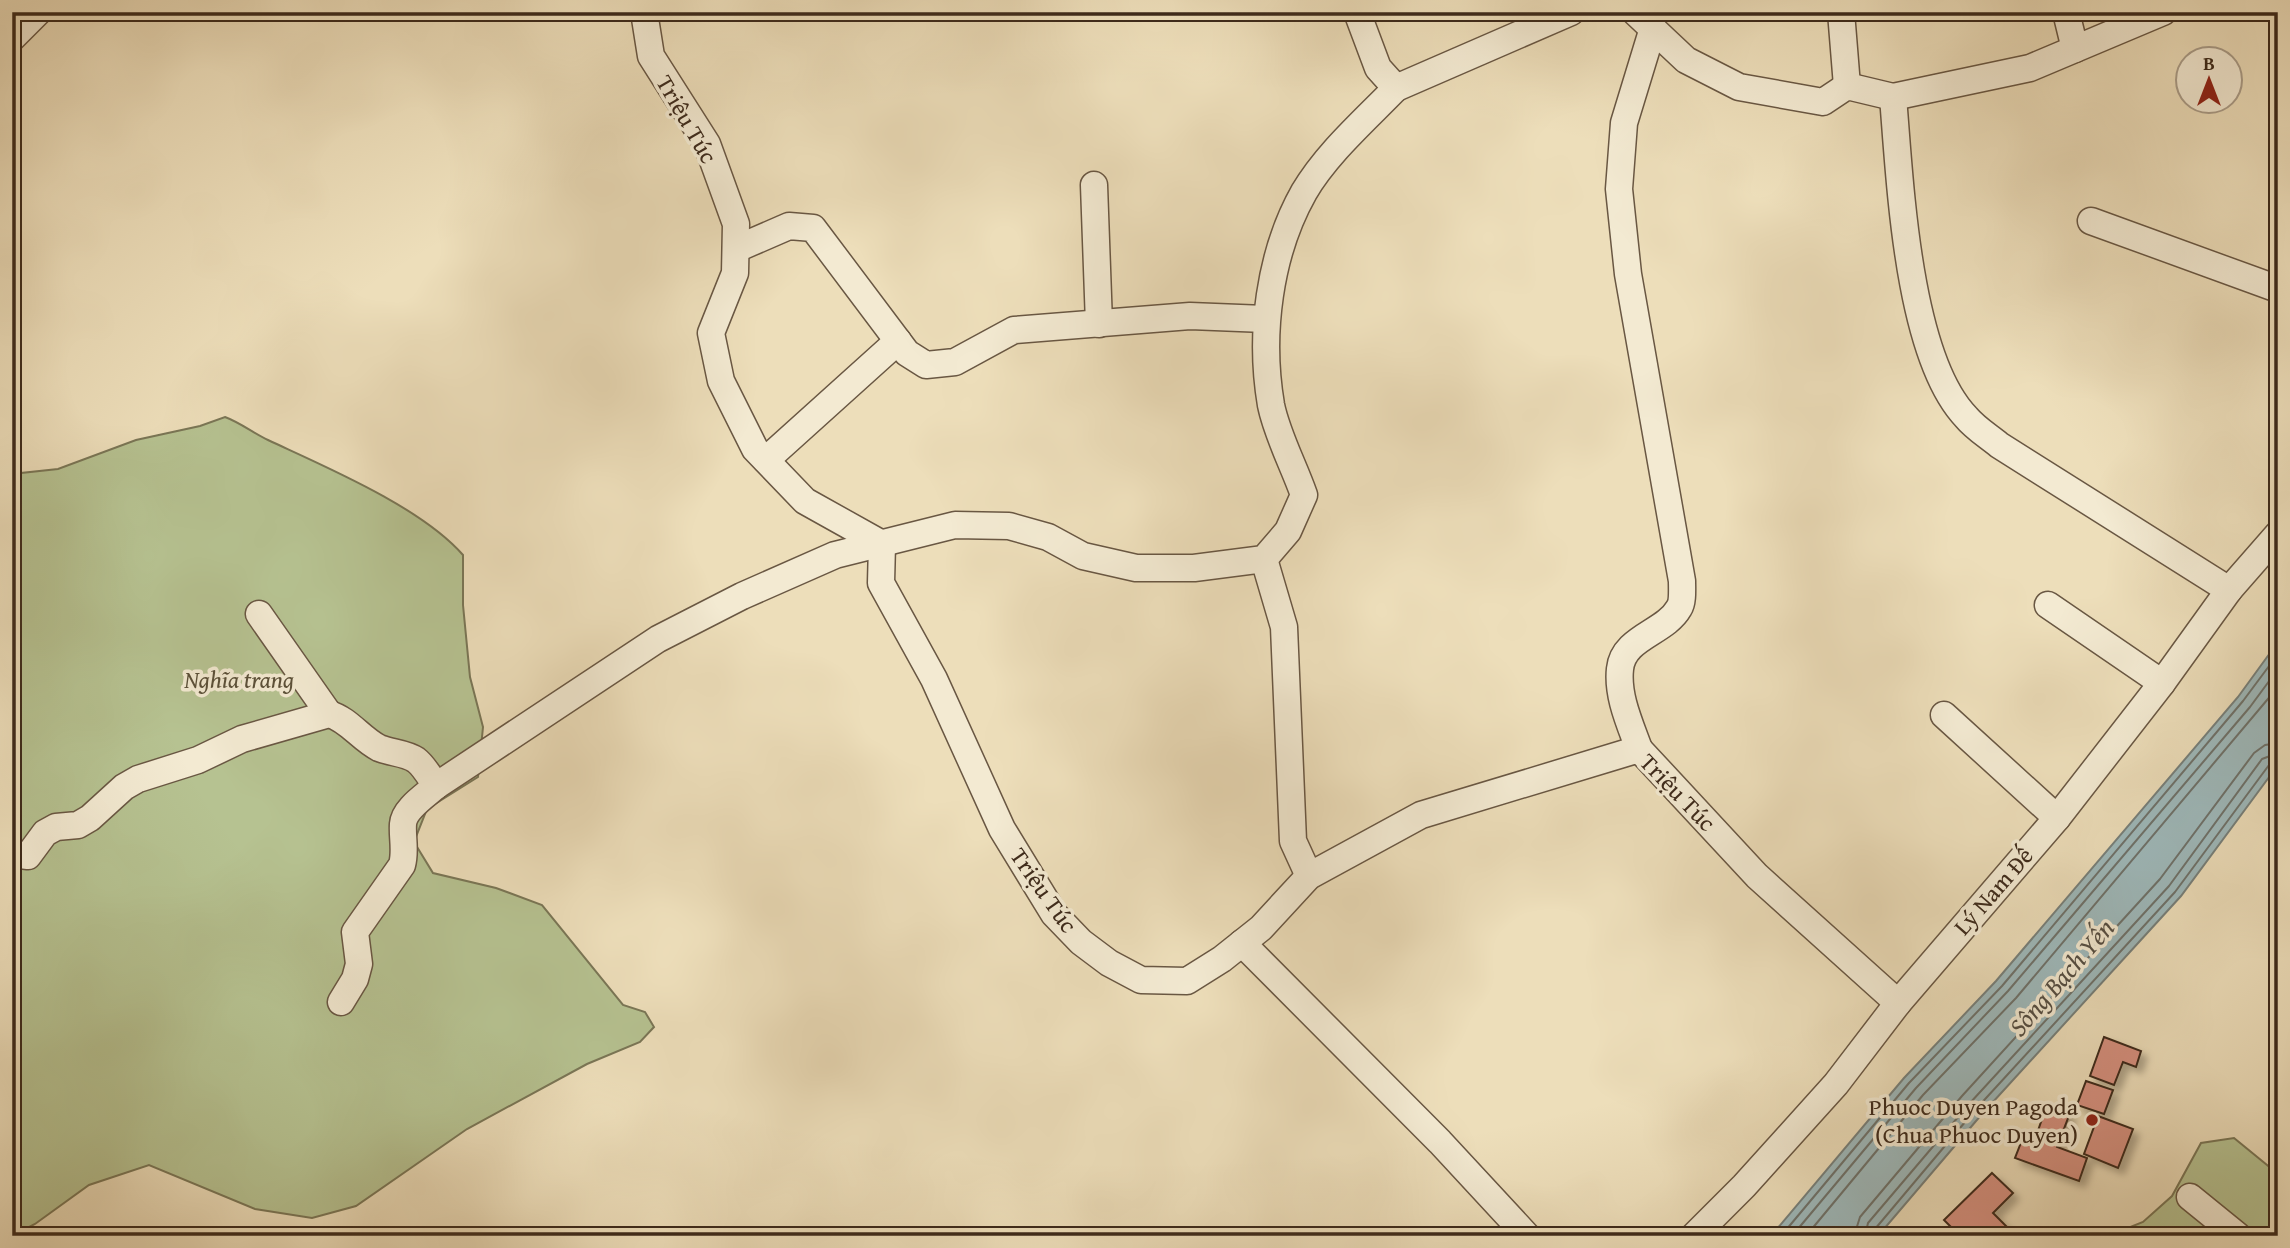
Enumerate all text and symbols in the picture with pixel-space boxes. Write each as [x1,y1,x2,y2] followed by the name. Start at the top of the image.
[2174,46,2244,116] north arrow
[2203,49,2215,77] text: B
[648,68,727,170] street label: Triệu Túc
[183,662,294,697] park label: Nghĩa trang
[1632,745,1724,839] street label: Triệu Túc
[1945,839,2041,943] street label: Lý Nam Đế
[1002,840,1086,940] street label: Triệu Túc
[1999,910,2123,1044] water label: Sông Bạch Yến
[1869,1089,2079,1152] place label: Phuoc Duyen Pagoda (Chua Phuoc Duyen)
[2084,1112,2100,1128] marker: Phuoc Duyen Pagoda (Chua Phuoc Duyen)

